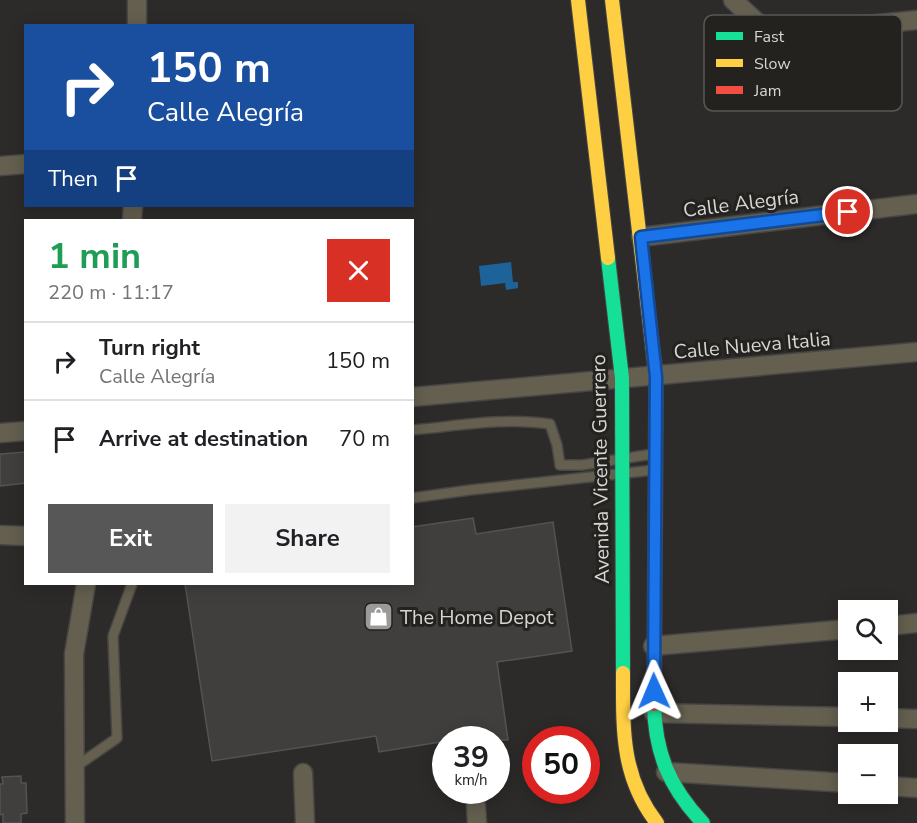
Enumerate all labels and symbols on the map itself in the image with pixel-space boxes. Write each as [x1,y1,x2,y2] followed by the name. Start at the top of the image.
[704,15,902,111] legend
[754,26,785,48] text: Fast
[754,53,791,75] text: Slow
[753,80,781,102] text: Jam
[682,183,800,224] street label: Calle Alegría
[822,186,873,237] pin
[672,325,832,366] street label: Calle Nueva Italia
[585,354,616,584] street label: Avenida Vicente Guerrero
[363,601,395,633] shop icon: The Home Depot
[400,604,555,631] place label: The Home Depot
[622,659,686,723] position arrow
[522,726,600,804] speed limit sign: 50

